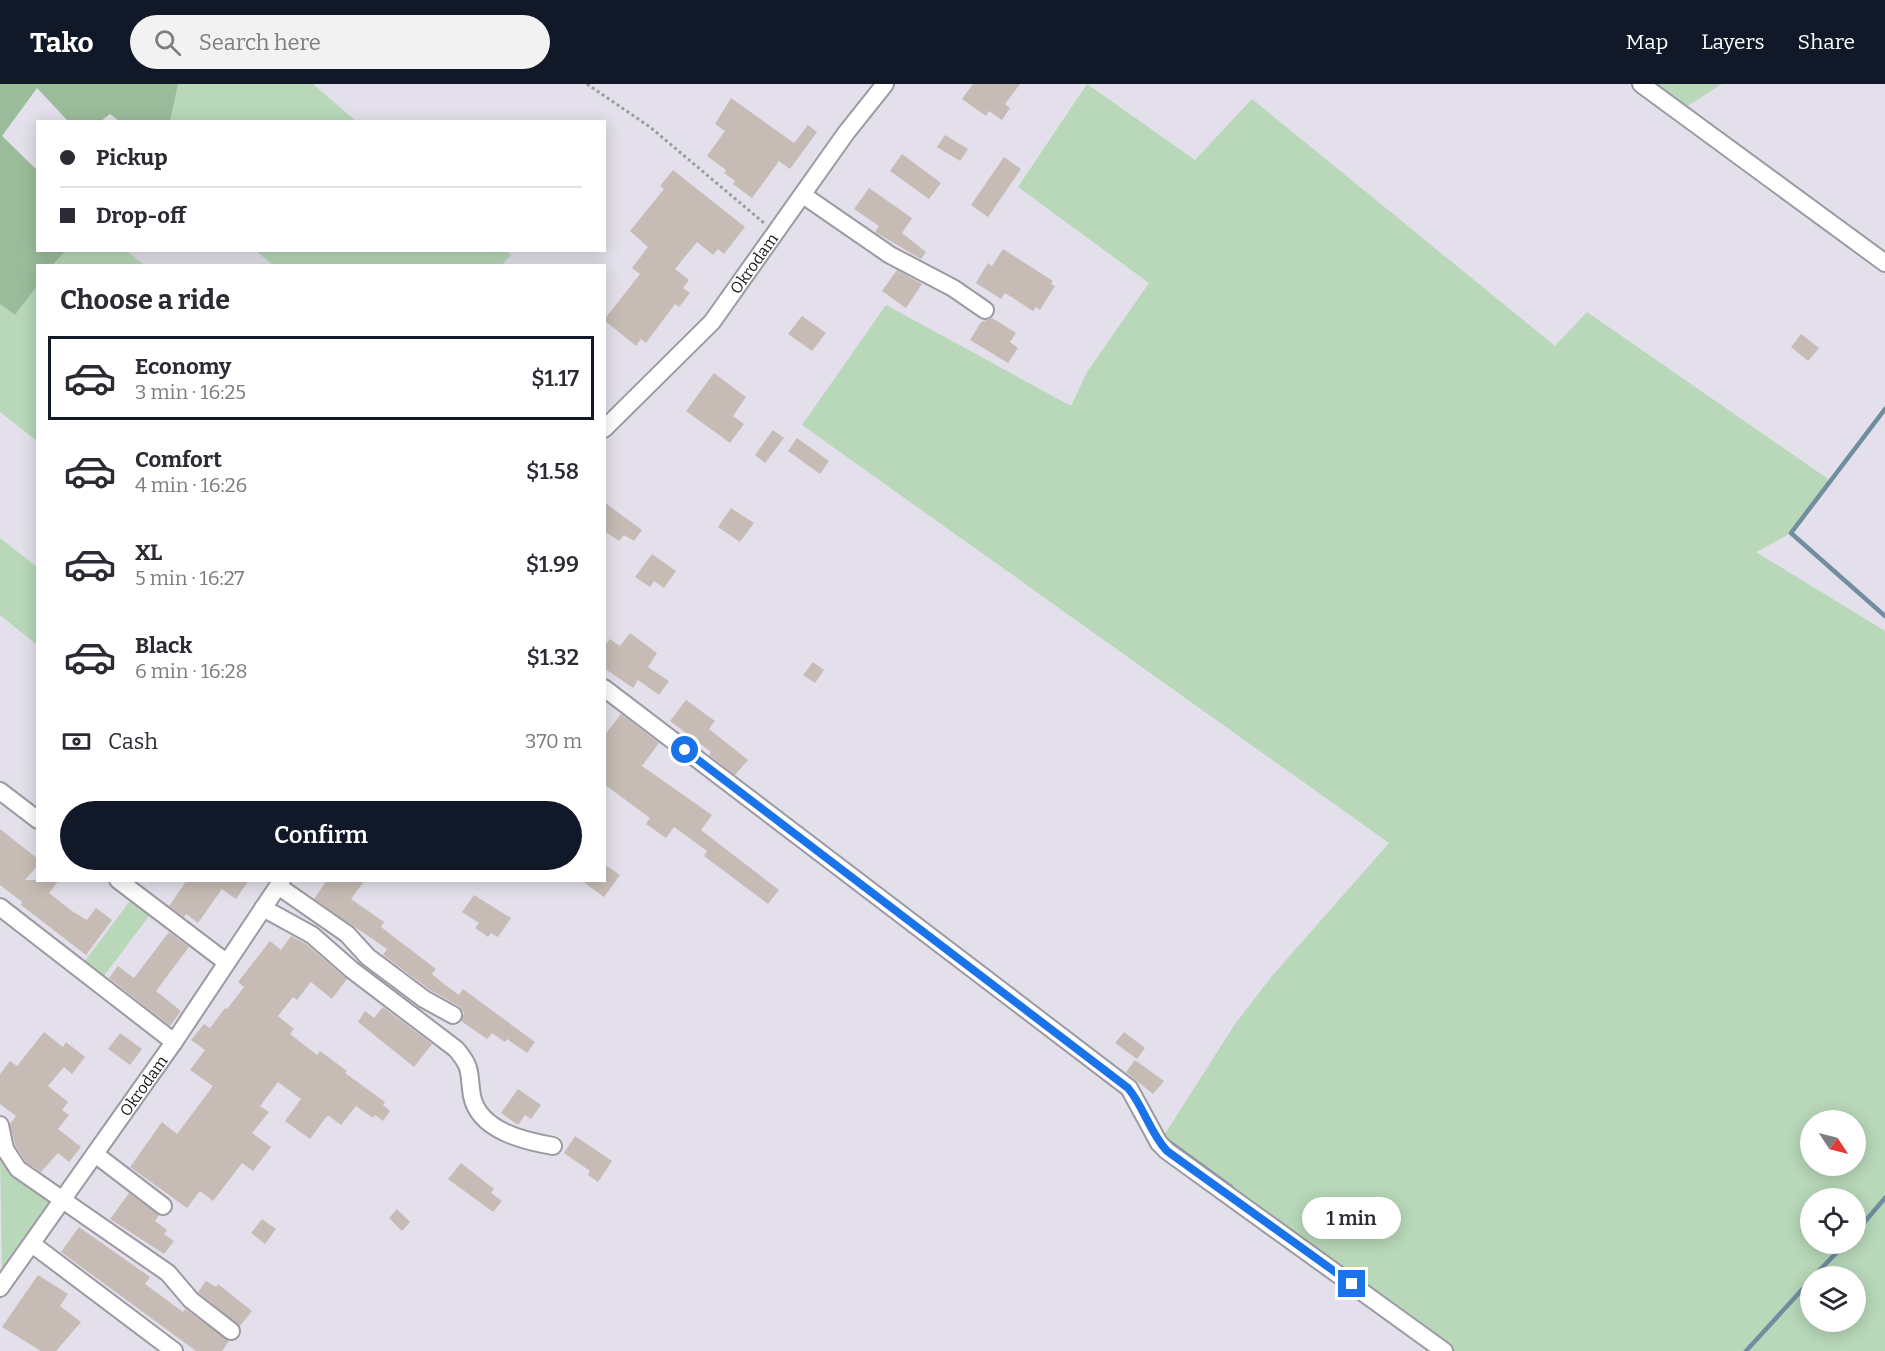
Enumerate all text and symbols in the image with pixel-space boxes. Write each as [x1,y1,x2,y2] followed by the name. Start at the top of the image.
[130,15,550,69] search box
[30,26,94,59] text: Tako
[151,26,184,59] icon: search
[199,29,321,56] text: Search here
[1626,29,1668,55] text: Map
[1701,29,1765,55] text: Layers
[1798,29,1855,55] text: Share
[96,144,168,171] text: Pickup
[96,202,186,229] text: Drop-off
[726,230,782,298] street label: Okrodam
[60,284,230,316] text: Choose a ride
[63,351,117,405] icon: car
[135,353,231,380] text: Economy
[531,365,579,392] text: $1.17
[135,380,246,404] text: 3 min · 16:25
[63,444,117,498] icon: car
[135,446,222,473] text: Comfort
[526,458,579,485] text: $1.58
[135,473,247,497] text: 4 min · 16:26
[63,537,117,591] icon: car
[135,539,162,566] text: XL
[526,551,579,578] text: $1.99
[135,566,244,590] text: 5 min · 16:27
[63,630,117,684] icon: car
[135,632,192,659] text: Black
[526,644,579,671] text: $1.32
[135,659,248,683] text: 6 min · 16:28
[60,725,93,758] icon: cash
[108,728,158,755] text: Cash
[525,729,582,753] text: 370 m
[671,736,698,763] route start
[60,801,582,870] button: Confirm
[116,1052,172,1120] street label: Okrodam
[1800,1110,1866,1176] north arrow
[1800,1110,1866,1332] map controls
[1800,1188,1866,1254] button: locate
[1302,1197,1402,1239] callout: 1 min
[1326,1206,1377,1230] text: 1 min
[1800,1266,1866,1332] button: layers
[1338,1270,1365,1297] route end

